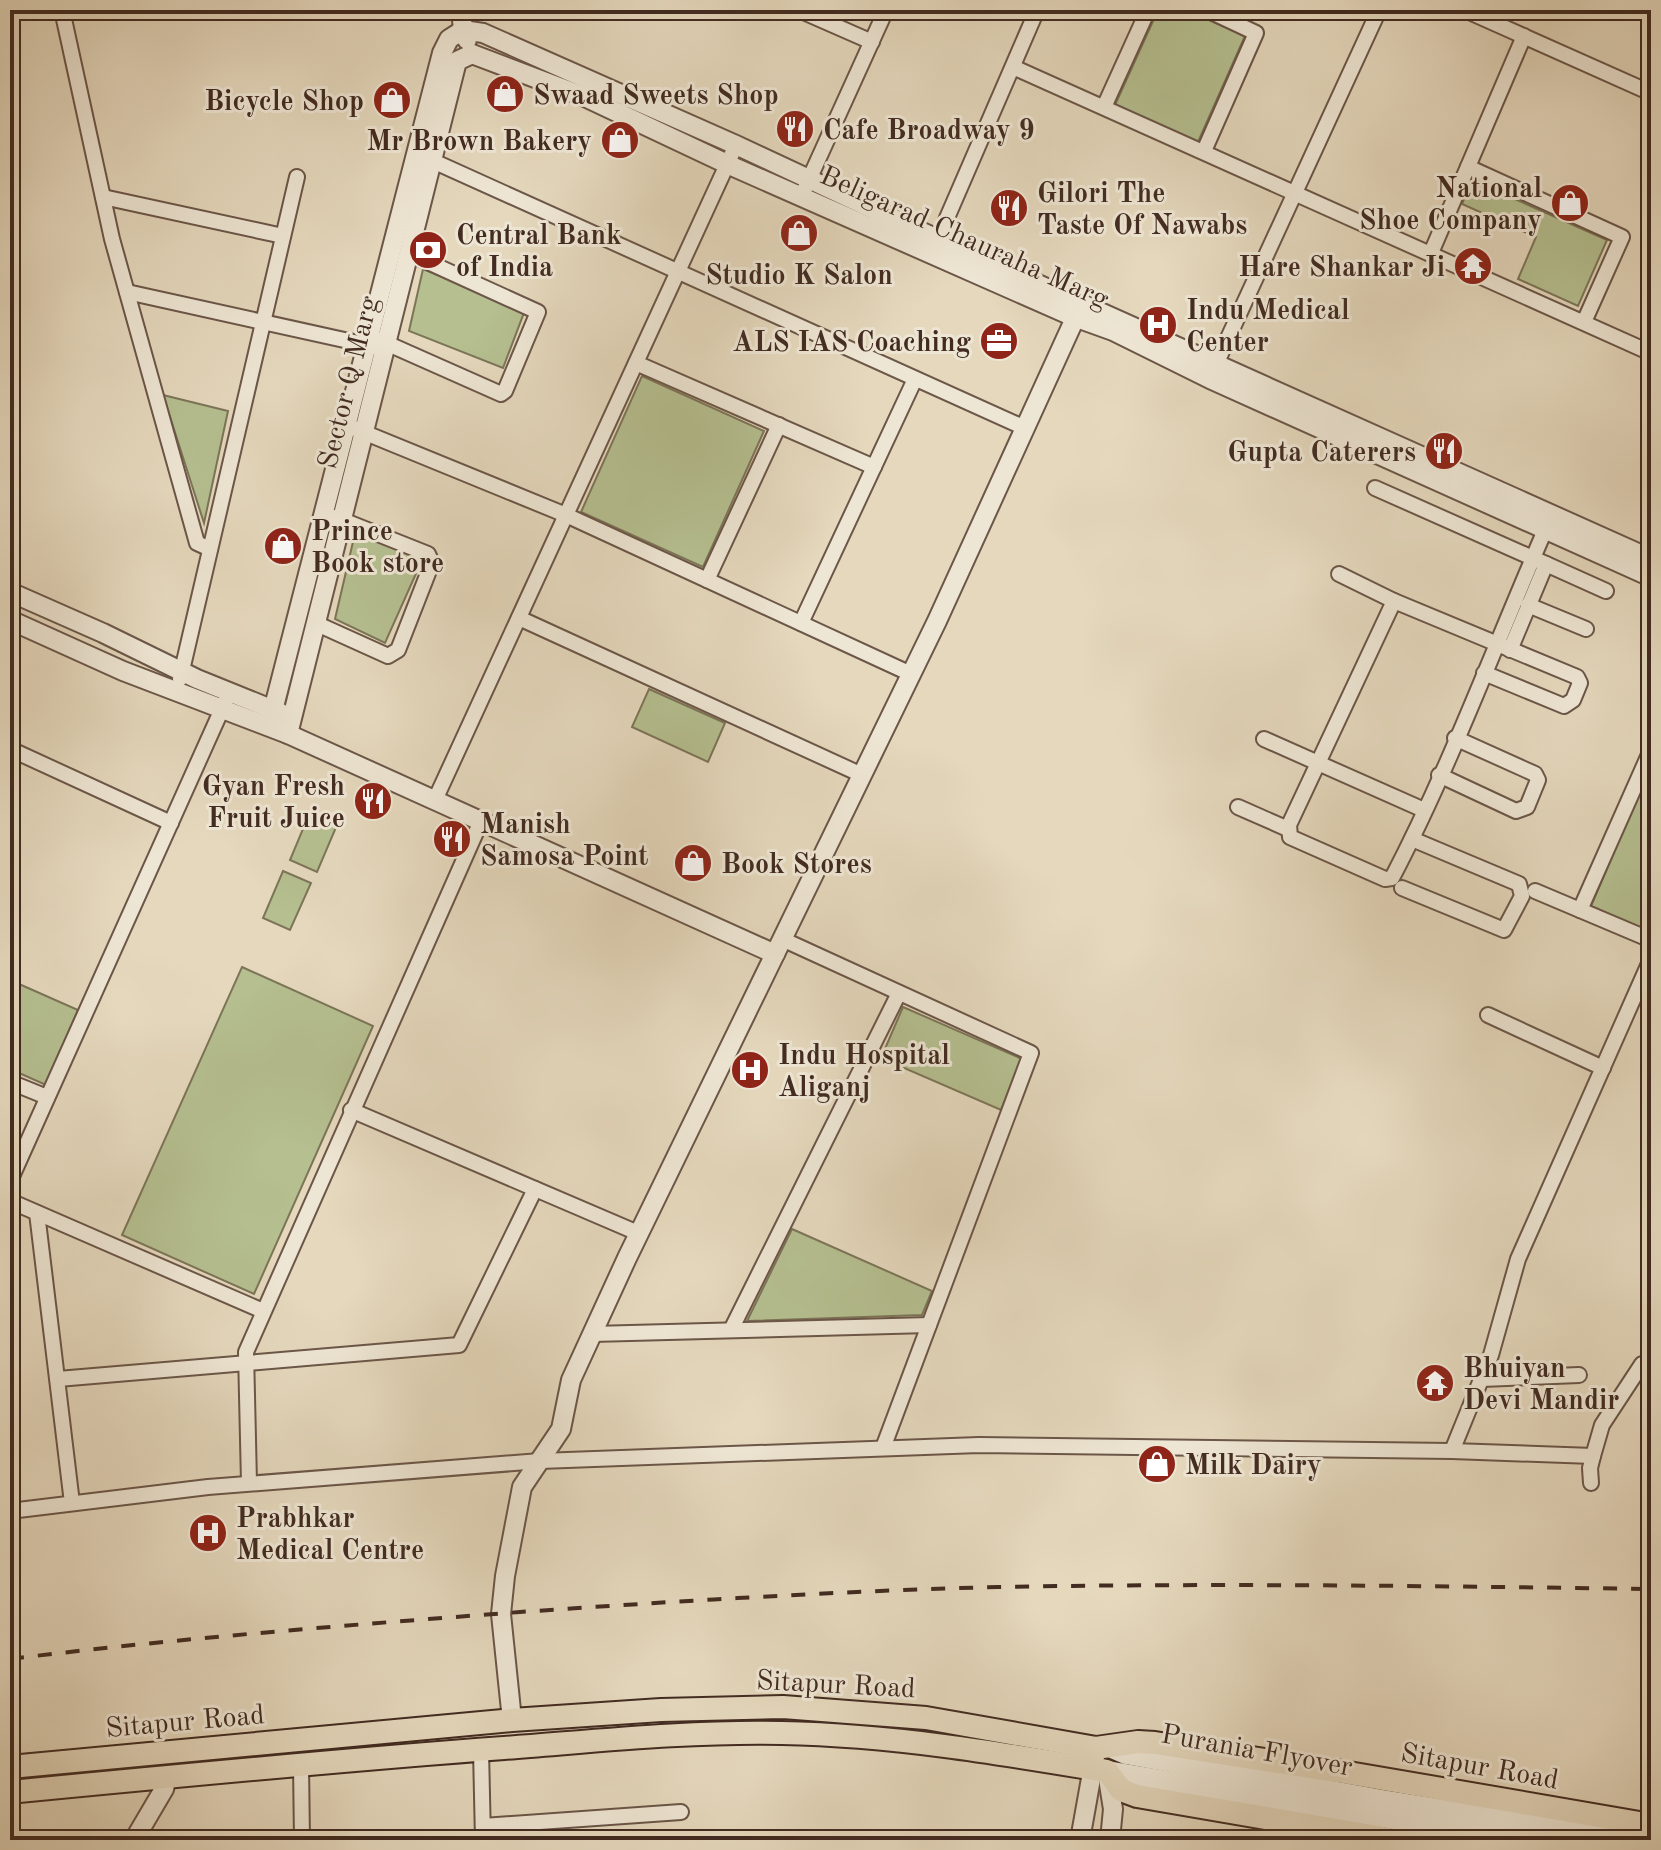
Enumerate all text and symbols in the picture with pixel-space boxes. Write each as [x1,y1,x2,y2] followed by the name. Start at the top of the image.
[484,73,526,115] shop icon: Swaad Sweets Shop
[371,79,413,121] shop icon: Bicycle Shop
[533,83,779,111] place label: Swaad Sweets Shop
[204,89,364,117] place label: Bicycle Shop
[774,108,816,150] restaurant icon: Cafe Broadway 9
[823,118,1035,146] place label: Cafe Broadway 9
[599,119,641,161] shop icon: Mr Brown Bakery
[366,129,592,157] place label: Mr Brown Bakery
[815,162,1112,315] street label: Beligarad Chauraha Marg
[1359,176,1542,236] place label: National Shoe Company
[1037,181,1247,241] place label: Gilori The Taste Of Nawabs
[1549,182,1591,224] shop icon: National Shoe Company
[988,187,1030,229] restaurant icon: Gilori The Taste Of Nawabs
[778,212,820,254] shop icon: Studio K Salon
[456,223,622,283] place label: Central Bank of India
[407,229,449,271] bank icon: Central Bank of India
[1452,245,1494,287] temple icon: Hare Shankar Ji
[1238,255,1445,283] place label: Hare Shankar Ji
[705,263,893,291] place label: Studio K Salon
[315,294,385,472] street label: Sector Q Marg
[1186,298,1350,358] place label: Indu Medical Center
[1137,304,1179,346] hospital icon: Indu Medical Center
[978,320,1020,362] office icon: ALS IAS Coaching
[732,330,971,358] place label: ALS IAS Coaching
[1423,430,1465,472] restaurant icon: Gupta Caterers
[1227,440,1416,468] place label: Gupta Caterers
[311,519,444,579] place label: Prince Book store
[262,525,304,567] shop icon: Prince Book store
[202,774,345,834] place label: Gyan Fresh Fruit Juice
[352,780,394,822] restaurant icon: Gyan Fresh Fruit Juice
[480,812,649,872] place label: Manish Samosa Point
[431,818,473,860] restaurant icon: Manish Samosa Point
[672,842,714,884] shop icon: Book Stores
[721,852,872,880] place label: Book Stores
[778,1043,950,1103] place label: Indu Hospital Aliganj
[729,1049,771,1091] hospital icon: Indu Hospital Aliganj
[1463,1356,1619,1416] place label: Bhuiyan Devi Mandir
[1414,1362,1456,1404] temple icon: Bhuiyan Devi Mandir
[1136,1443,1178,1485] shop icon: Milk Dairy
[1185,1453,1322,1481] place label: Milk Dairy
[236,1506,424,1566] place label: Prabhkar Medical Centre
[187,1512,229,1554] hospital icon: Prabhkar Medical Centre
[755,1668,916,1704] street label: Sitapur Road
[104,1702,266,1744] street label: Sitapur Road
[1158,1721,1355,1783] street label: Purania Flyover
[1398,1740,1561,1796] street label: Sitapur Road

